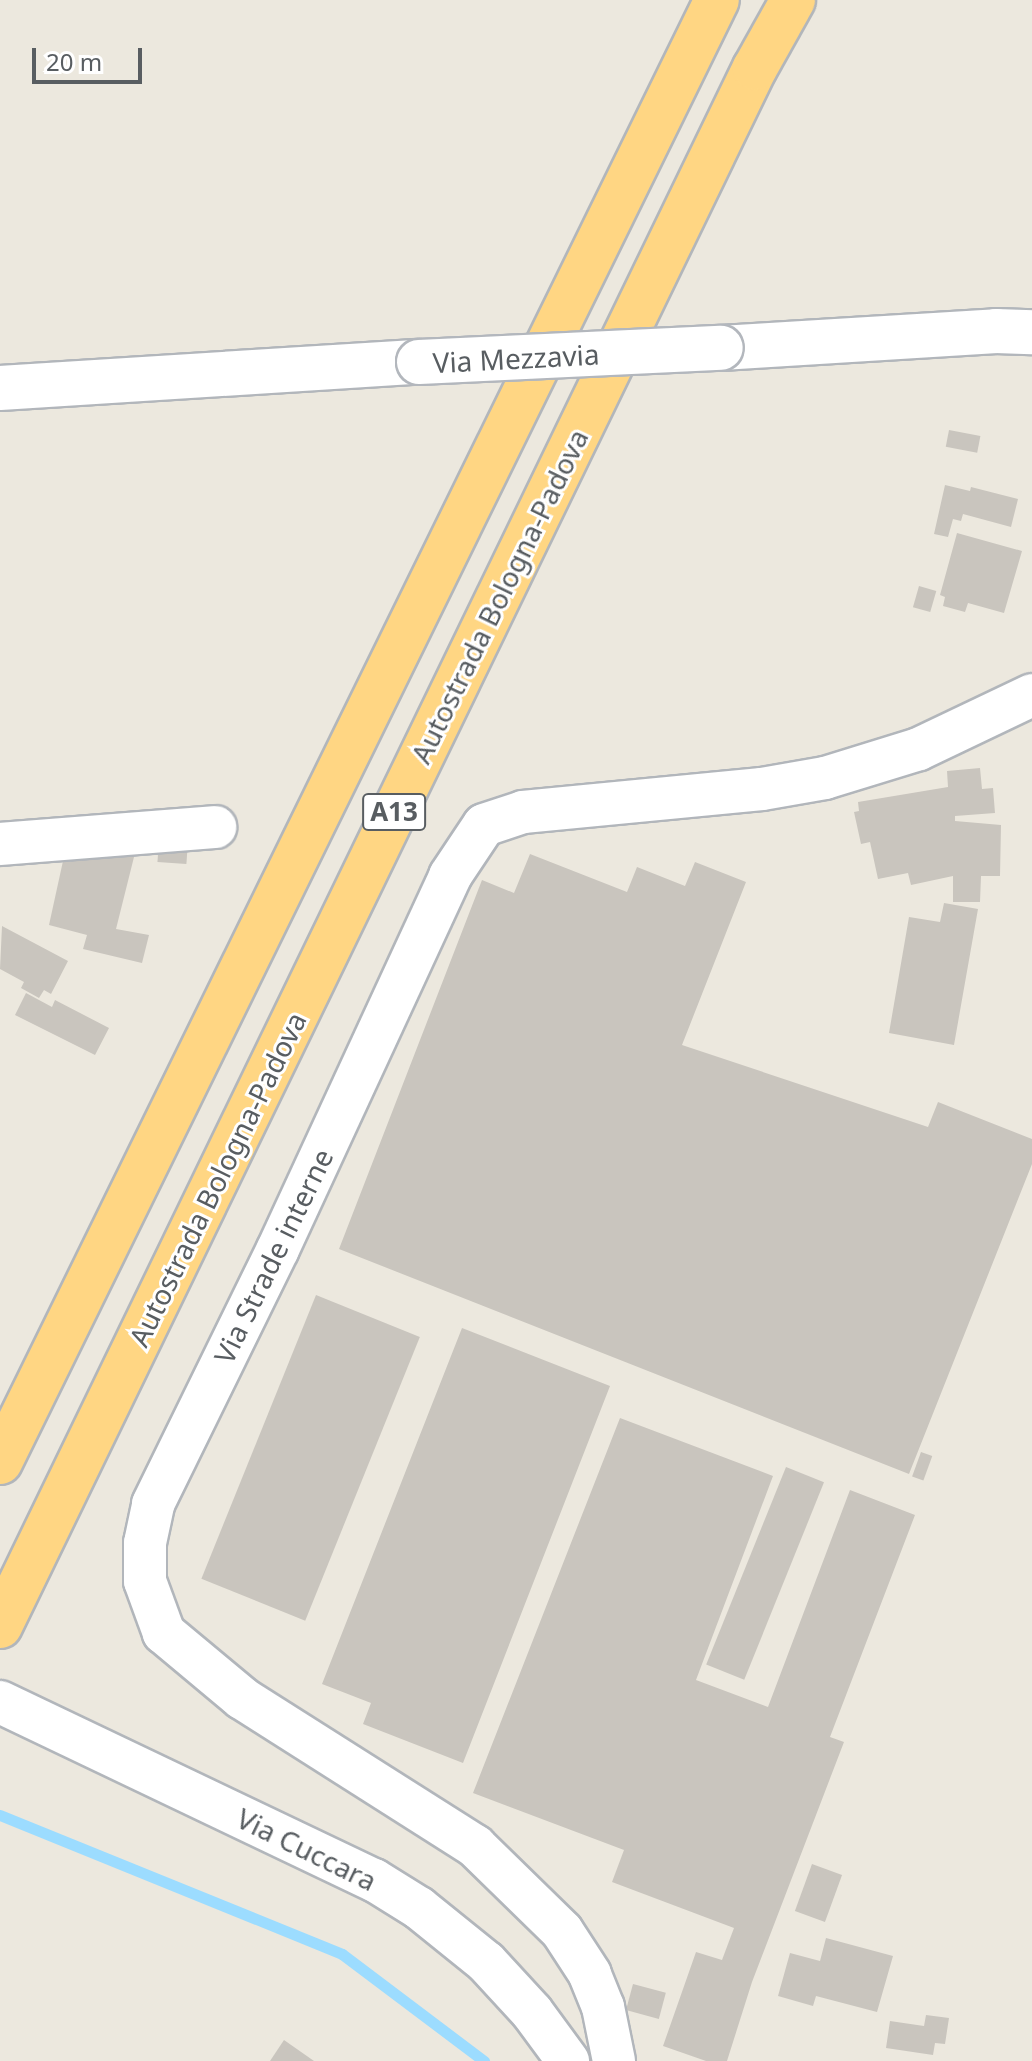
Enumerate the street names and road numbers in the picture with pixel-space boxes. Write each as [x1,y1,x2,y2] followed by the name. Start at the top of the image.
[432,337,600,379] street label: Via Mezzavia
[403,424,595,768] street label: Autostrada Bologna-Padova
[362,790,426,834] road number: A13
[121,1007,313,1351] street label: Autostrada Bologna-Padova
[206,1143,340,1369] street label: Via Strade interne
[232,1801,382,1897] street label: Via Cuccara

